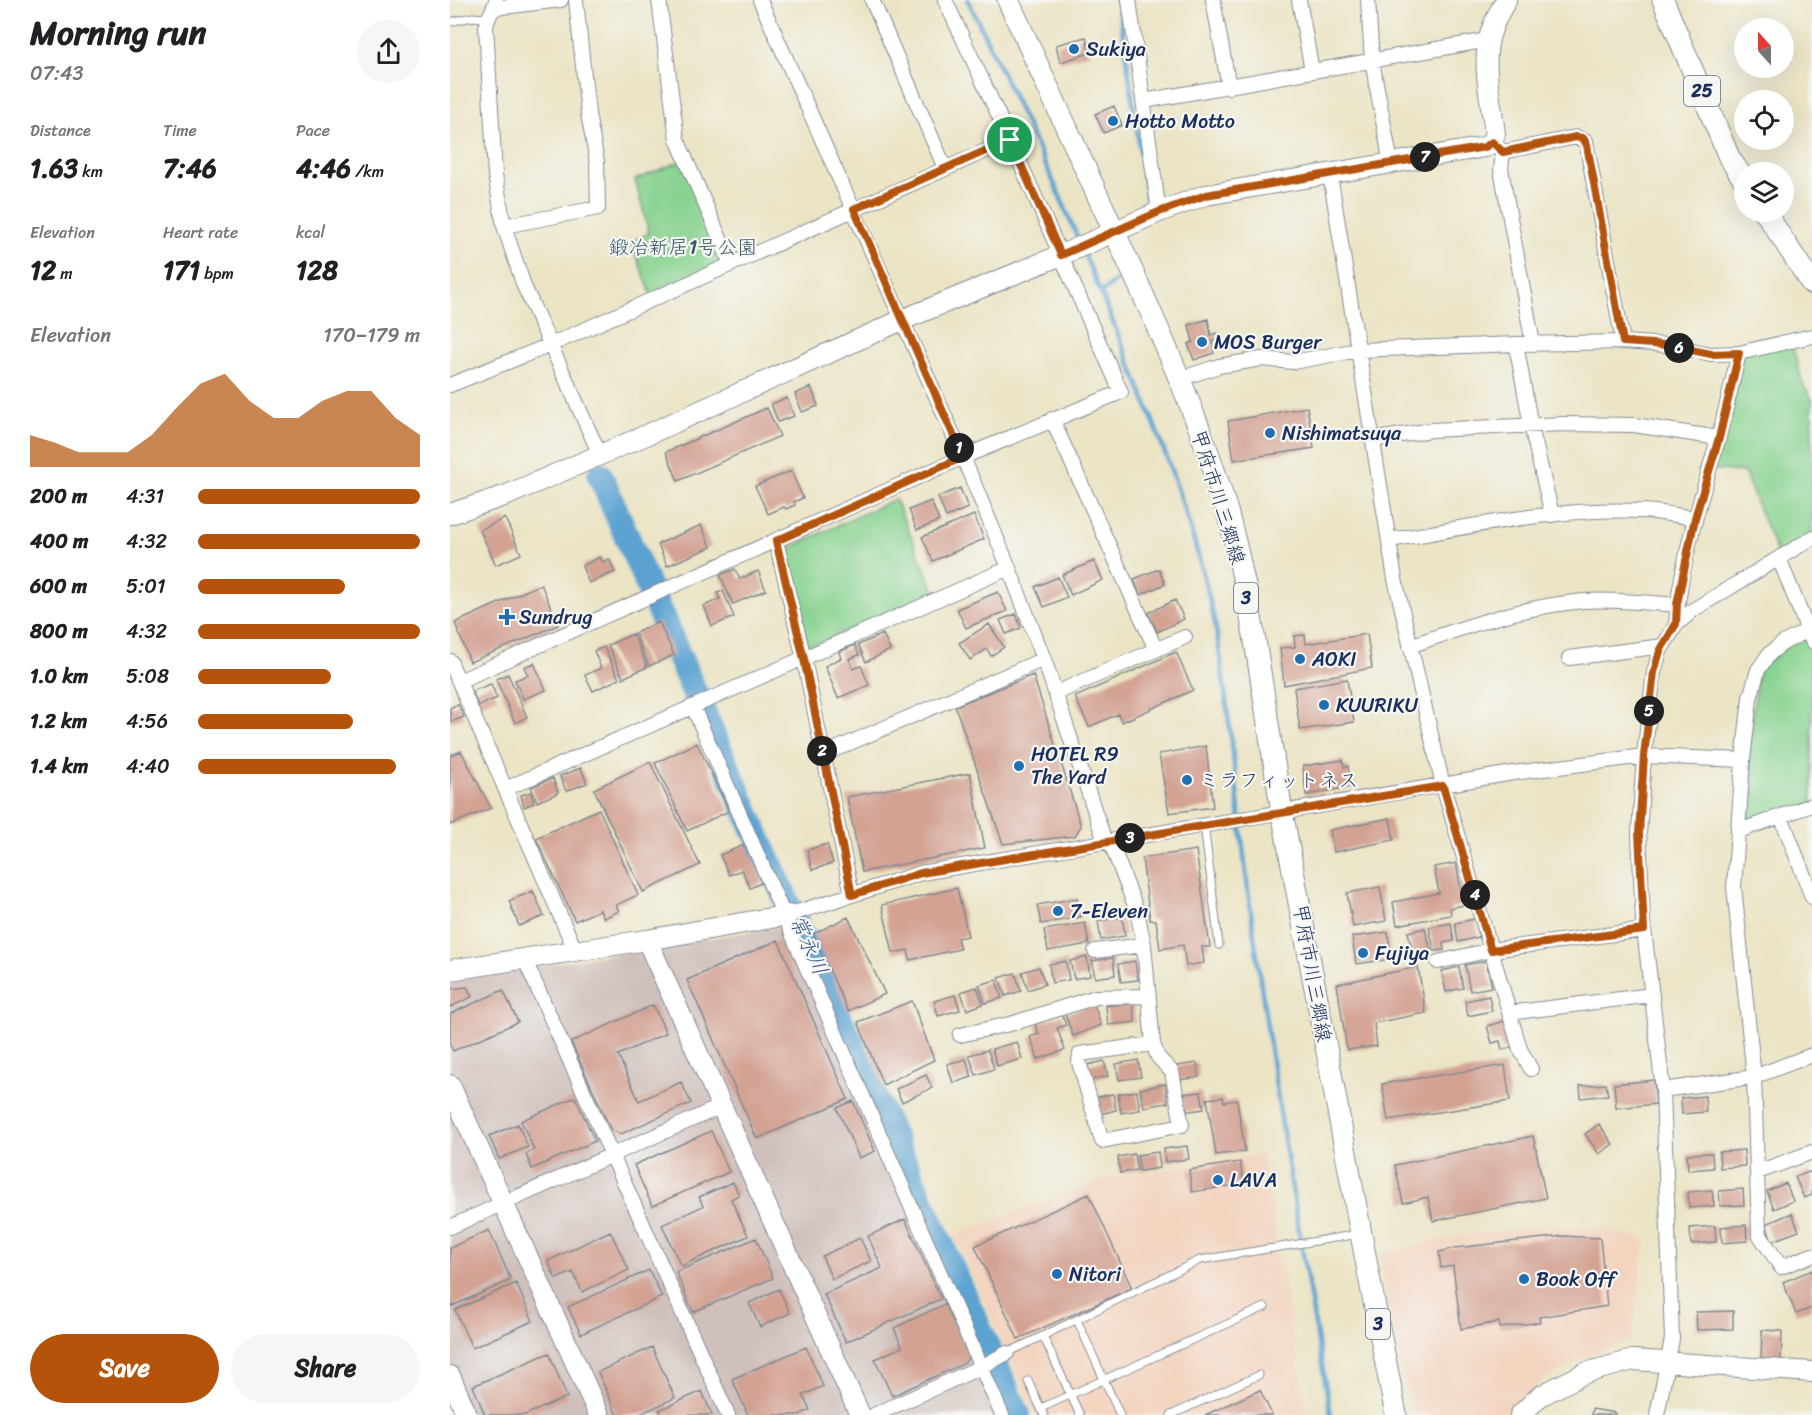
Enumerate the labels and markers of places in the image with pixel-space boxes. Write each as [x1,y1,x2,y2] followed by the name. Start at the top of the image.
[1086,32,1146,67] place label: Sukiya
[1067,42,1081,56] marker: Sukiya
[1125,104,1235,139] place label: Hotto Motto
[984,114,1035,165] pin
[1106,114,1120,128] marker: Hotto Motto
[1410,142,1440,172] pin: 7
[1214,325,1322,360] place label: MOS Burger
[1664,333,1694,363] pin: 6
[1195,335,1209,349] marker: MOS Burger
[1282,416,1402,451] place label: Nishimatsuya
[1263,426,1277,440] marker: Nishimatsuya
[944,433,974,463] pin: 1
[519,600,593,635] place label: Sundrug
[500,610,514,624] marker: Sundrug
[1311,642,1356,677] place label: AOKI
[1293,652,1307,666] marker: AOKI
[1336,688,1419,723] place label: KUURIKU
[1634,696,1664,726] pin: 5
[1317,698,1331,712] marker: KUURIKU
[807,736,837,766] pin: 2
[1031,737,1119,795] place label: HOTEL R9 The Yard
[1012,759,1026,773] marker: HOTEL R9 The Yard
[1199,763,1359,798] place label: ミラフィットネス
[1180,773,1194,787] marker: ミラフィットネス
[1115,823,1145,853] pin: 3
[1460,880,1490,910] pin: 4
[1070,894,1148,929] place label: 7-Eleven
[1051,904,1065,918] marker: 7-Eleven
[1375,936,1429,971] place label: Fujiya
[1356,946,1370,960] marker: Fujiya
[1230,1163,1277,1198] place label: LAVA
[1211,1173,1225,1187] marker: LAVA
[1069,1257,1121,1292] place label: Nitori
[1536,1262,1619,1297] place label: Book Off
[1050,1267,1064,1281] marker: Nitori
[1517,1272,1531,1286] marker: Book Off

